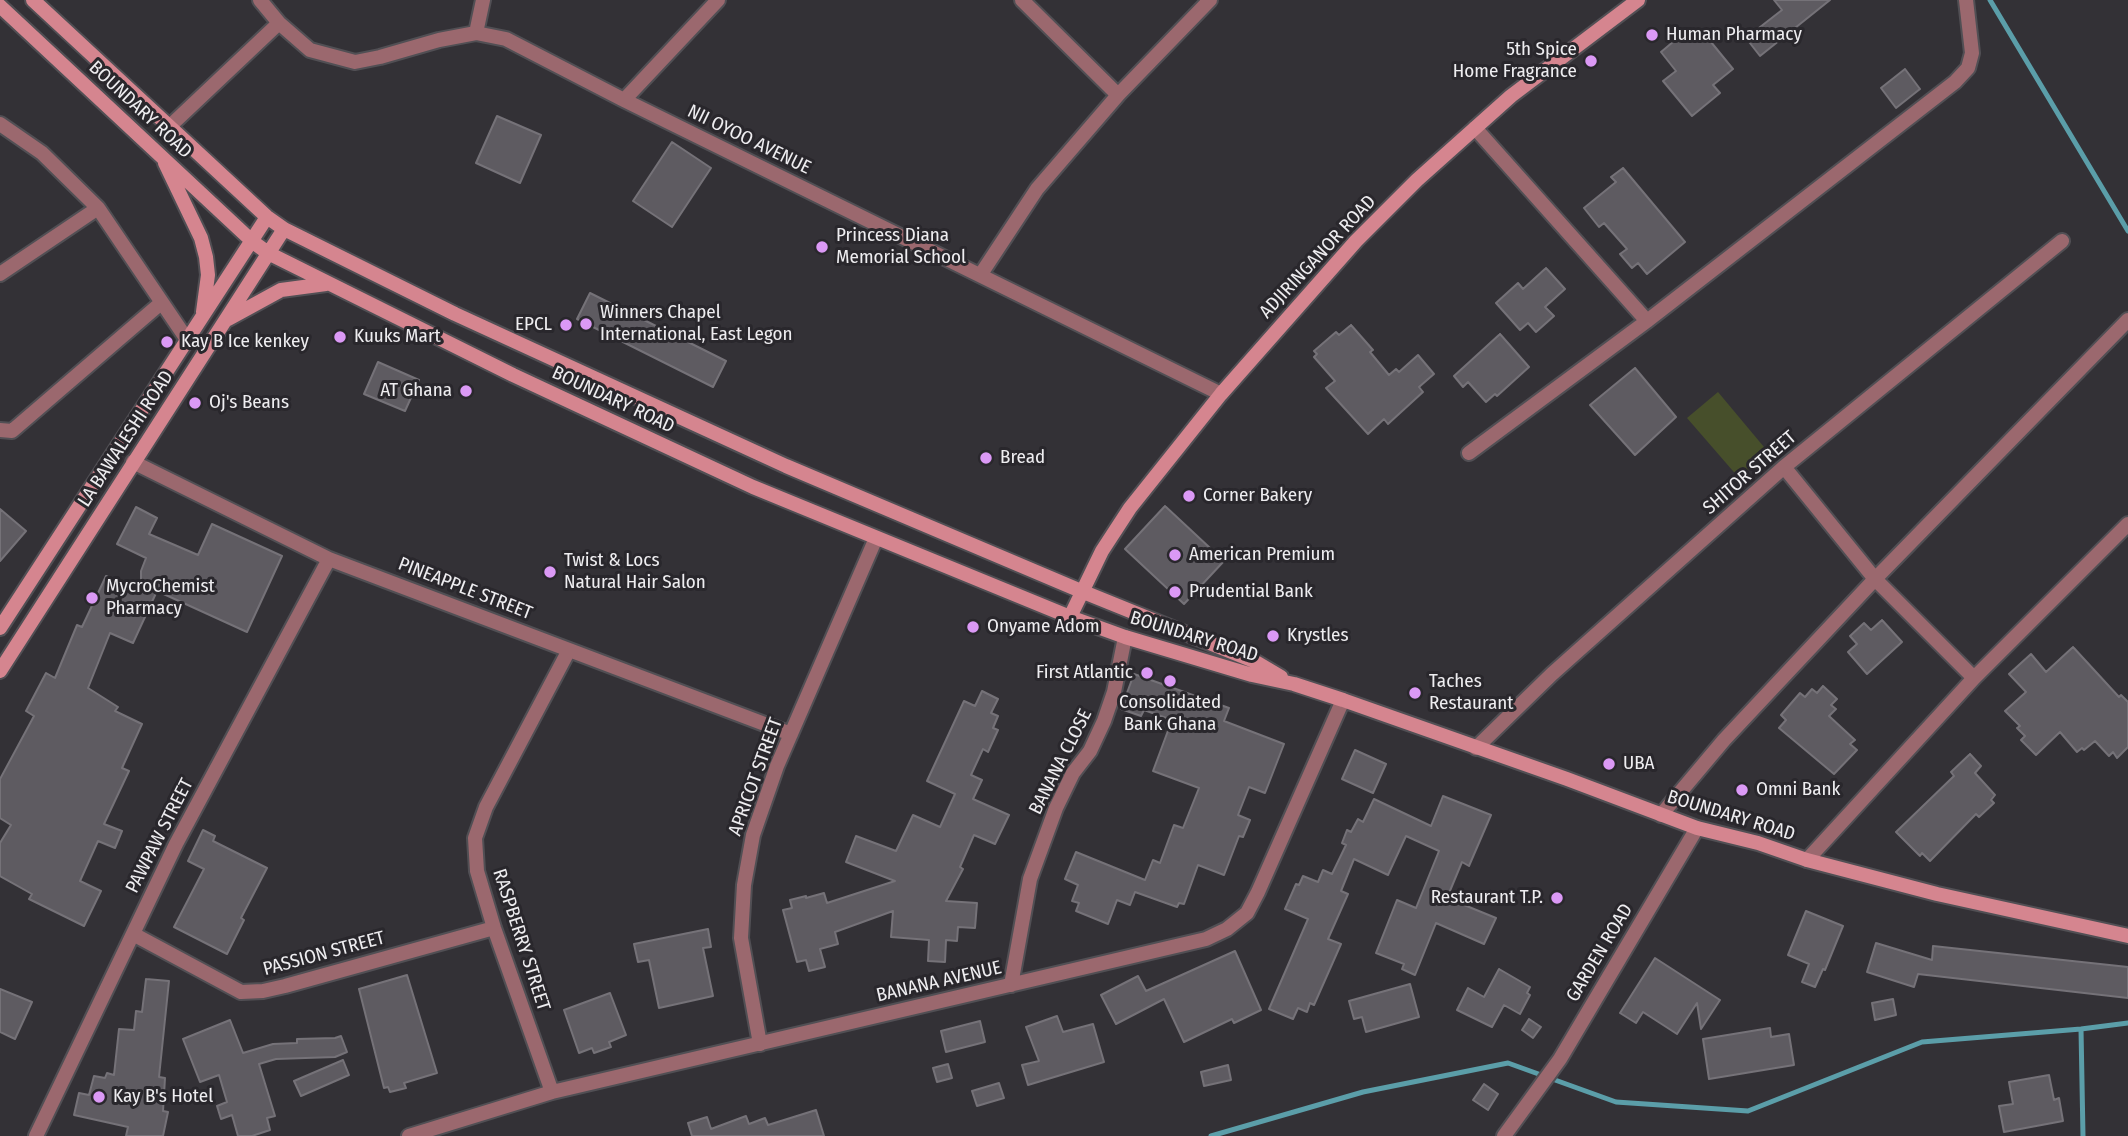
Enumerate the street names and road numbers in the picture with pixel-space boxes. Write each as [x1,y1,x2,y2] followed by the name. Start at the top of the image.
[84,56,196,164] street label: BOUNDARY ROAD
[684,100,814,180] street label: NII OYOO AVENUE
[1255,191,1381,323] street label: ADJIRINGANOR ROAD
[548,362,678,438] street label: BOUNDARY ROAD
[73,367,179,511] street label: LA BAWALESHI ROAD
[1699,426,1801,520] street label: SHITOR STREET
[395,553,535,625] street label: PINEAPPLE STREET
[1127,607,1261,667] street label: BOUNDARY ROAD
[1025,705,1097,819] street label: BANANA CLOSE
[724,715,788,839] street label: APRICOT STREET
[121,775,199,897] street label: PAWPAW STREET
[1664,786,1798,846] street label: BOUNDARY ROAD
[487,866,555,1014] street label: RASPBERRY STREET
[1562,900,1638,1006] street label: GARDEN ROAD
[261,927,387,981] street label: PASSION STREET
[874,957,1004,1007] street label: BANANA AVENUE

